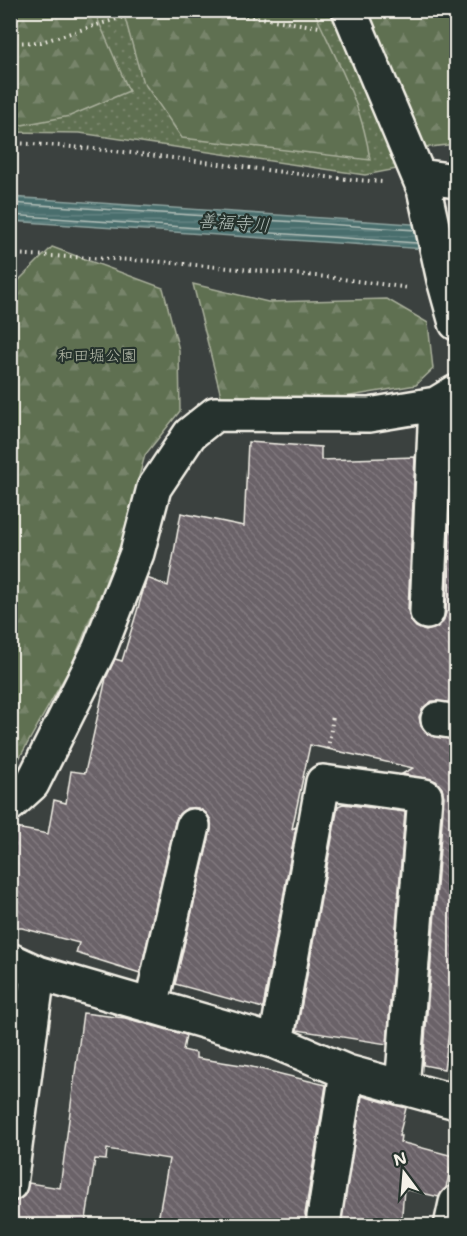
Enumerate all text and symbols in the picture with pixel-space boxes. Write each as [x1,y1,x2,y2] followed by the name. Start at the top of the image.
[197,209,271,237] water label: 善福寺川
[57,345,137,366] park label: 和田堀公園
[374,1143,434,1203] north arrow
[391,1147,409,1171] text: N

